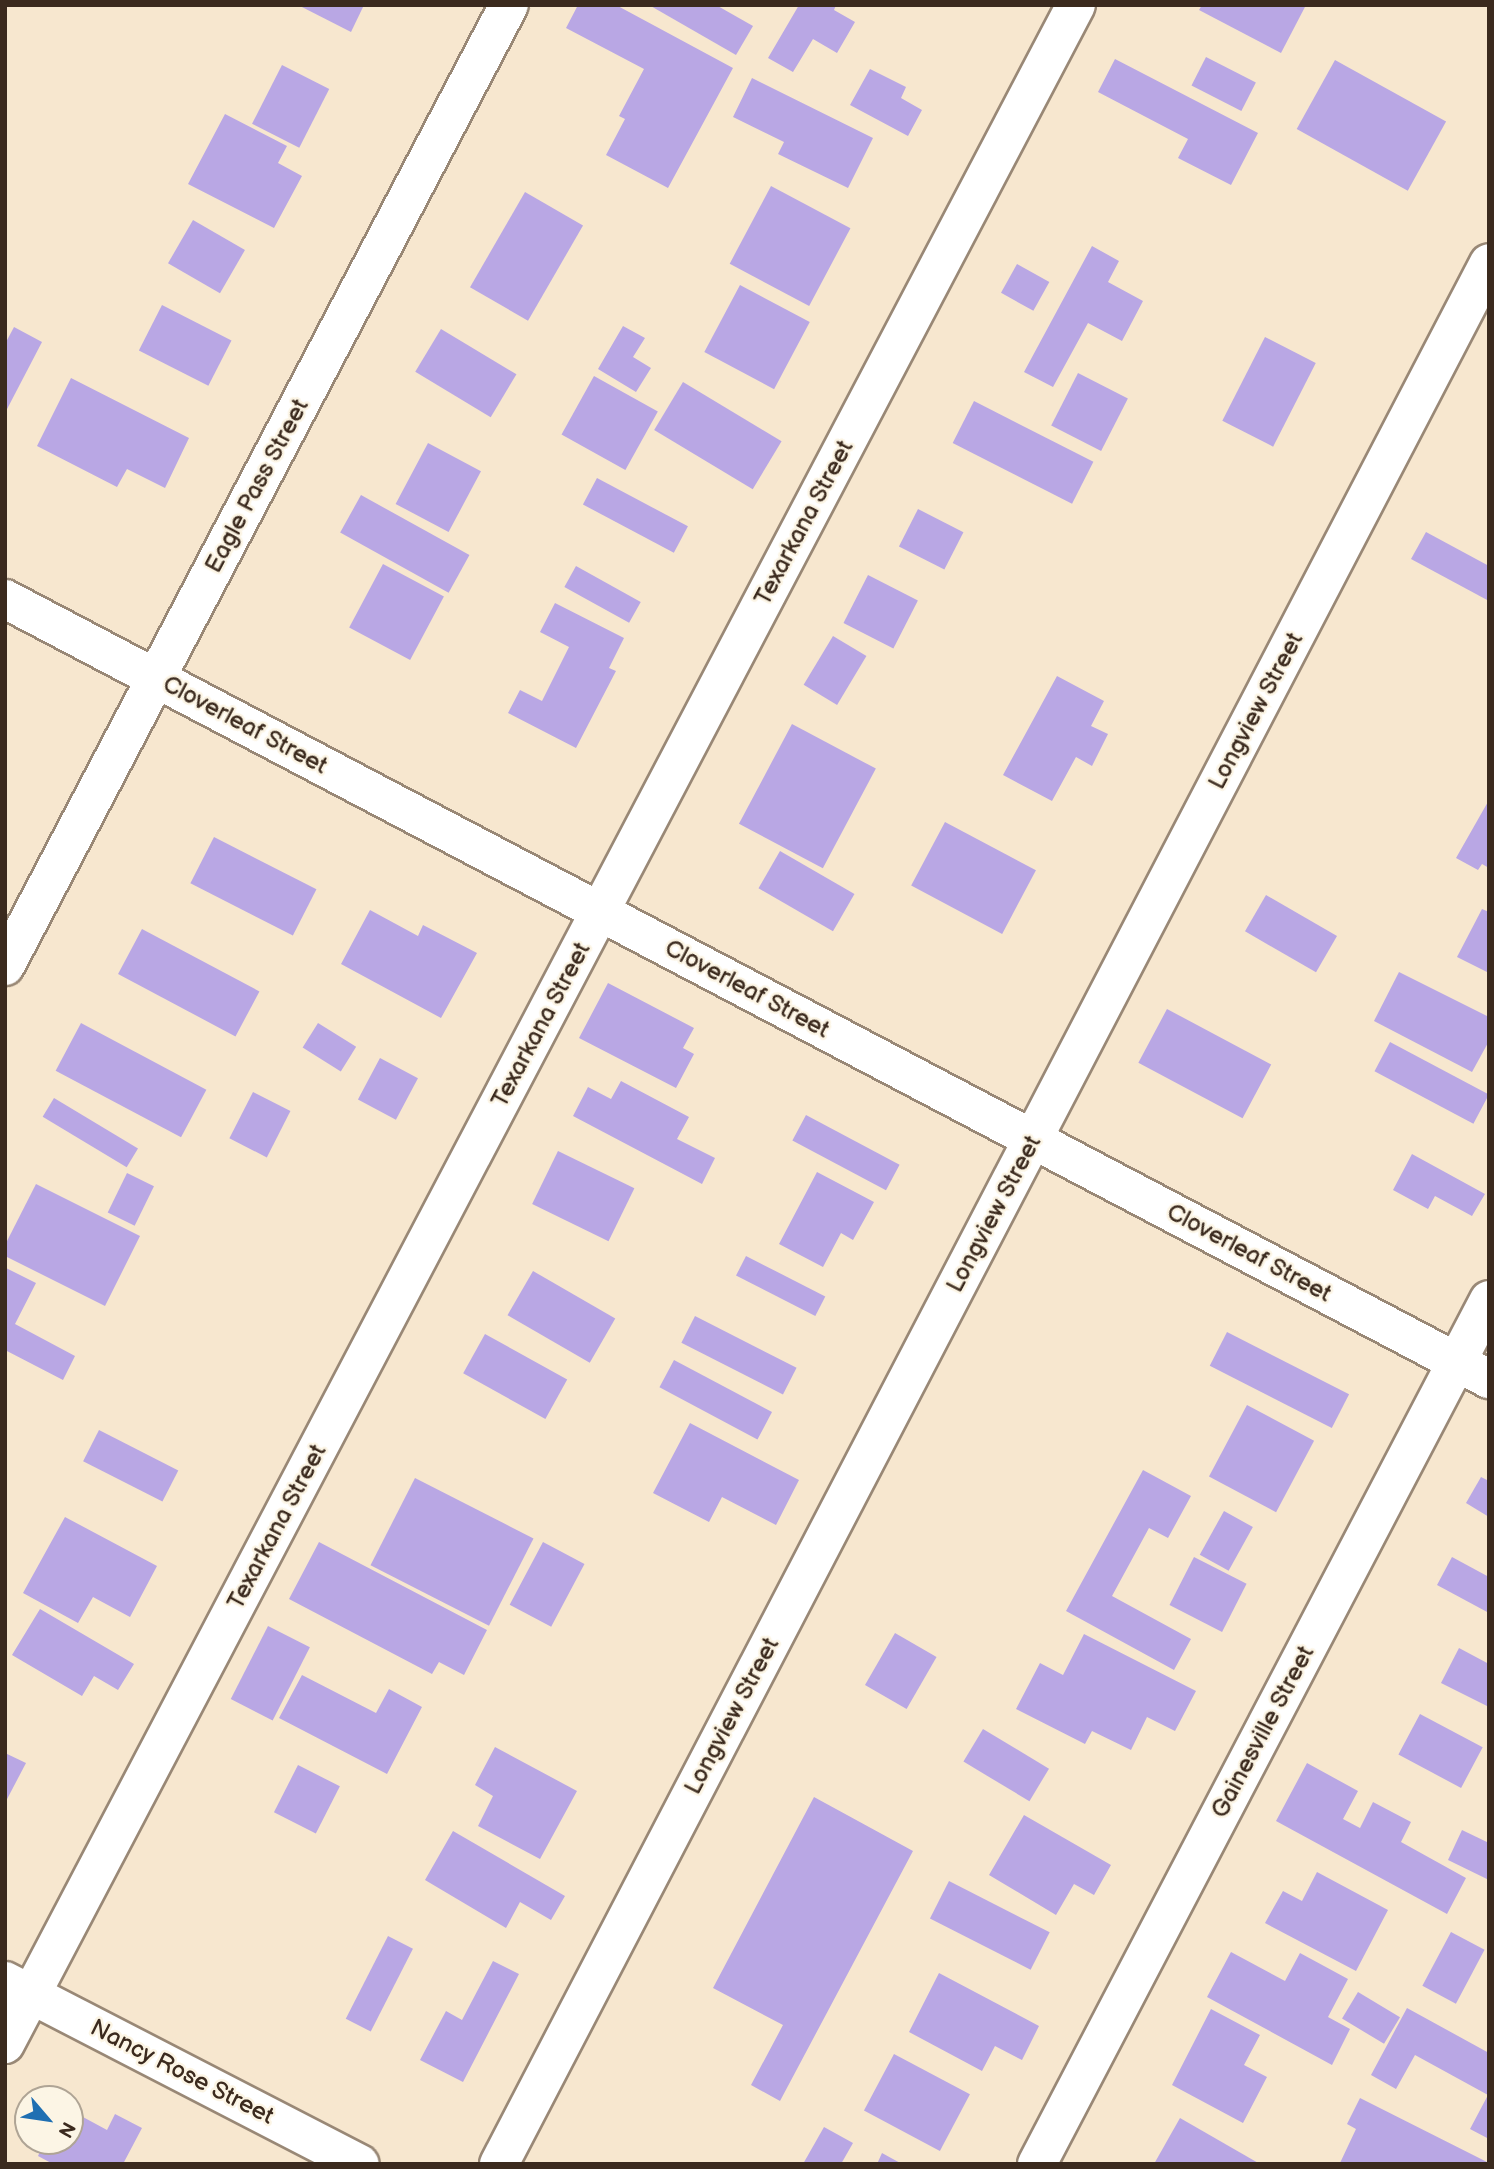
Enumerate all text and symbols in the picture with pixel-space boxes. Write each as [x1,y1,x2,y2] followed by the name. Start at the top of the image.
[199,394,315,578] street label: Eagle Pass Street
[748,435,860,611] street label: Texarkana Street
[1202,627,1310,795] street label: Longview Street
[158,669,332,781] street label: Cloverleaf Street
[660,933,834,1045] street label: Cloverleaf Street
[485,937,597,1113] street label: Texarkana Street
[940,1130,1048,1298] street label: Longview Street
[1162,1197,1336,1309] street label: Cloverleaf Street
[221,1439,333,1615] street label: Texarkana Street
[678,1632,786,1800] street label: Longview Street
[1205,1641,1321,1823] street label: Gainesville Street
[84,2013,280,2131] street label: Nancy Rose Street
[14,2085,84,2155] north arrow
[53,2118,80,2141] text: N

